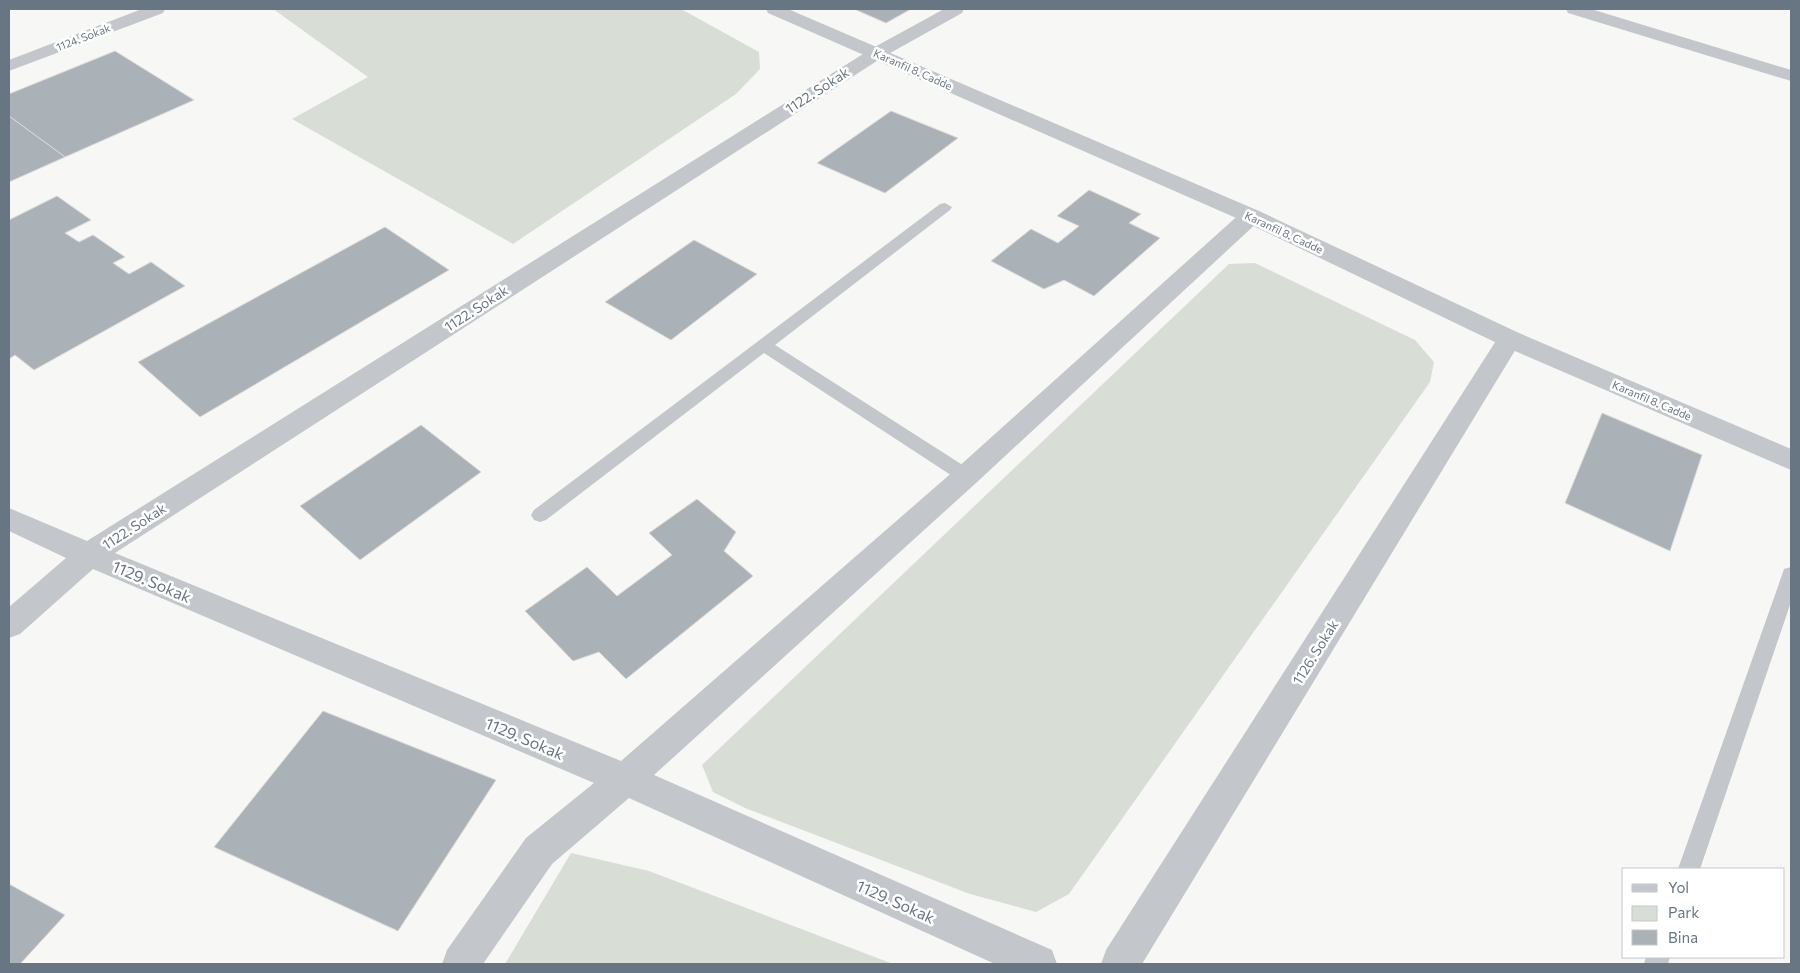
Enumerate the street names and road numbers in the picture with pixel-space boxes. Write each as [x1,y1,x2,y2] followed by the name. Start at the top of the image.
[54,21,112,53] street label: 1124. Sokak
[872,46,954,92] street label: Karanfil 8. Cadde
[782,63,852,117] street label: 1122. Sokak
[1243,208,1325,256] street label: Karanfil 8. Cadde
[441,281,511,335] street label: 1122. Sokak
[1611,377,1694,423] street label: Karanfil 8. Cadde
[99,499,169,553] street label: 1122. Sokak
[110,556,194,606] street label: 1129. Sokak
[1288,616,1342,687] street label: 1126. Sokak
[483,713,567,763] street label: 1129. Sokak
[854,875,938,927] street label: 1129. Sokak

